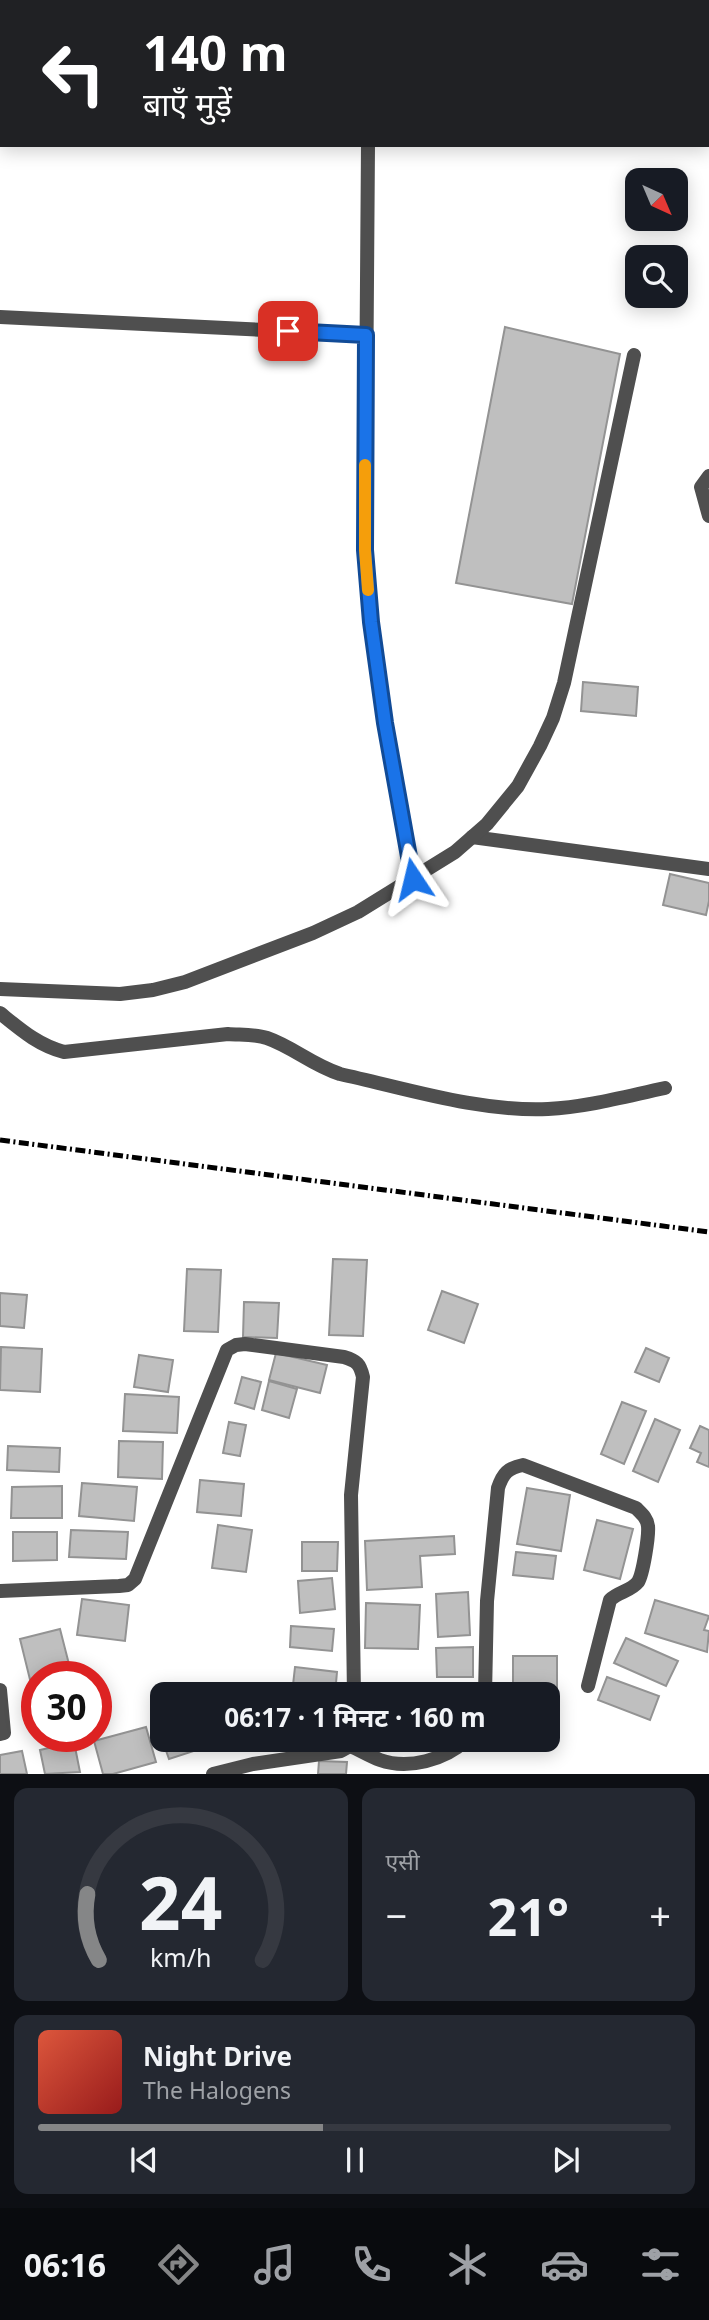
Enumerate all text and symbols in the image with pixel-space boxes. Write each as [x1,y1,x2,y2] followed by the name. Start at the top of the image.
[143,19,288,85] text: 140 m
[28,28,119,119] icon: left
[143,82,232,125] text: बाएँ मुड़ें
[625,168,688,231] north arrow
[625,168,688,308] map controls
[625,245,688,308] button: search
[258,301,318,361] pin
[269,312,307,350] icon: arrive
[376,842,450,916] position arrow
[21,1661,112,1752] speed limit sign: 30
[224,1699,486,1735] text: 06:17 · 1 मिनट · 160 m
[386,1845,420,1877] text: एसी
[139,1853,222,1952] text: 24
[487,1880,569,1951] text: 21°
[386,1889,407,1941] text: −
[649,1889,671,1941] text: +
[150,1940,212,1974] text: km/h
[143,2038,292,2074] text: Night Drive
[143,2074,291,2106] text: The Halogens
[125,2141,163,2179] icon: previous
[336,2141,374,2179] icon: pause
[547,2141,585,2179] icon: next
[154,2240,203,2289] icon: directions
[250,2240,299,2289] icon: music
[347,2240,396,2289] icon: phone
[443,2240,492,2289] icon: climate
[540,2240,589,2289] icon: car
[636,2240,685,2289] icon: filters
[24,2243,106,2286] text: 06:16

